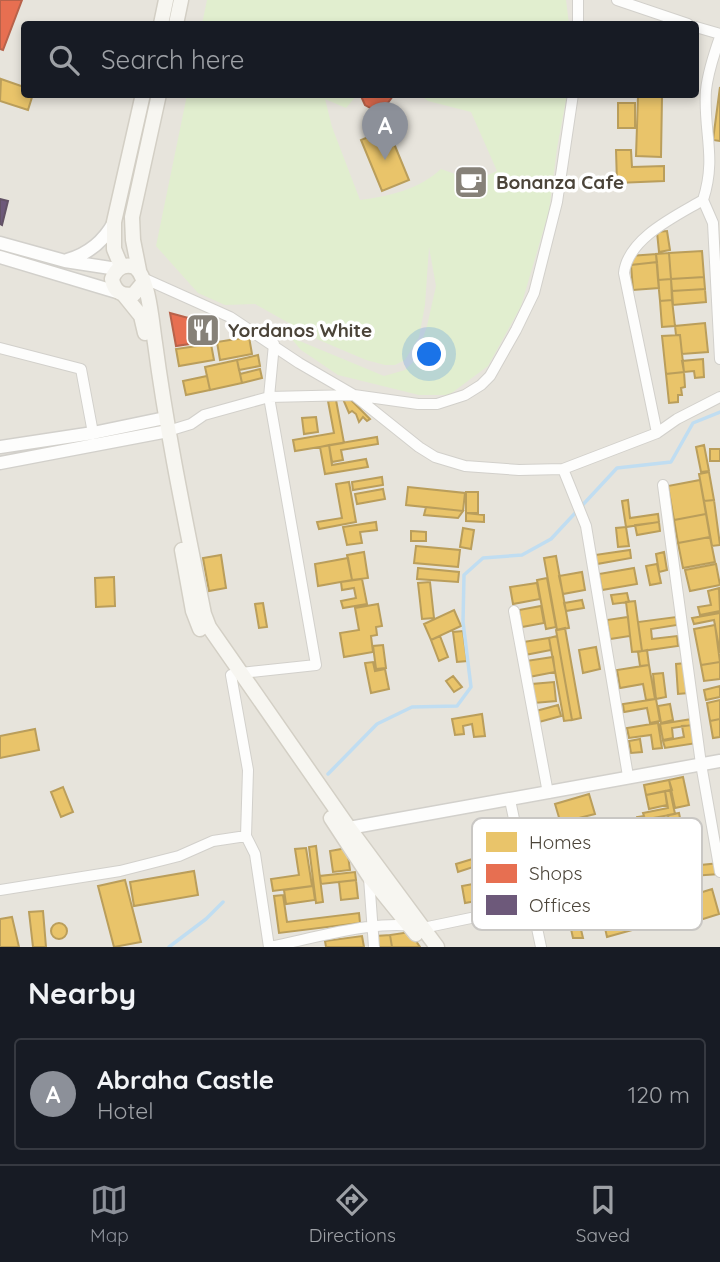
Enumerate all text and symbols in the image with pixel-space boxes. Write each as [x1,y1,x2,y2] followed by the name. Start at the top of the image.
[21,21,699,98] search box
[45,41,83,79] icon: search
[101,43,245,76] text: Search here
[362,102,408,160] pin: A
[452,163,490,201] cafe icon: Bonanza Cafe
[496,170,624,194] place label: Bonanza Cafe
[184,311,222,349] restaurant icon: Yordanos White
[228,318,372,342] place label: Yordanos White
[412,337,446,371] your location
[472,818,702,930] legend
[529,830,591,854] text: Homes
[529,861,582,885] text: Shops
[529,893,591,917] text: Offices
[28,974,136,1012] text: Nearby
[97,1063,274,1096] text: Abraha Castle
[46,1080,60,1109] text: A
[628,1080,690,1109] text: 120 m
[97,1096,153,1125] text: Hotel
[90,1181,129,1247] tab: Map
[309,1181,396,1247] tab: Directions
[576,1181,630,1247] tab: Saved

